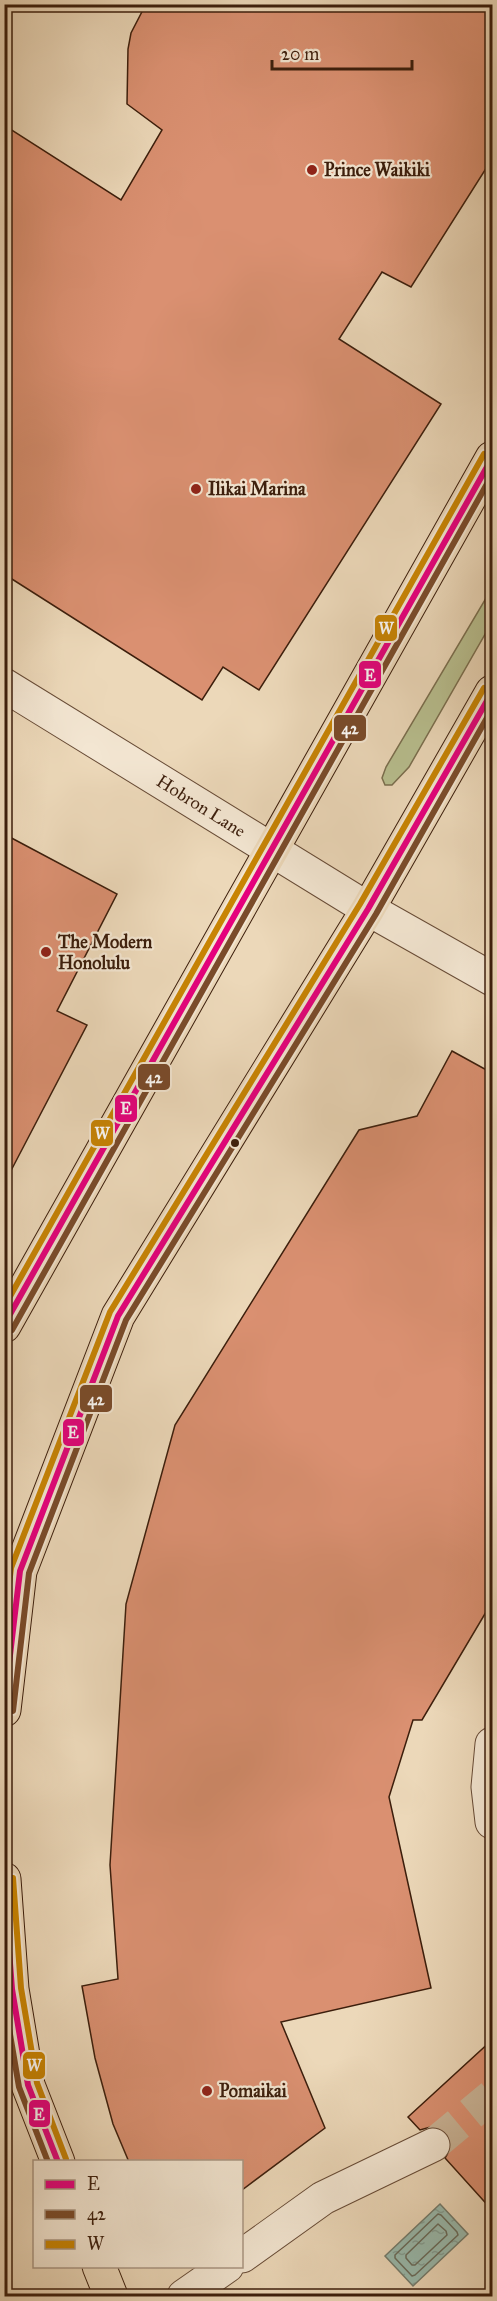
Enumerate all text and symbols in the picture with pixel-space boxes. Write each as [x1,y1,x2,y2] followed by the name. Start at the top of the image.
[272,33,412,71] scale bar
[281,43,319,65] text: 20 m
[324,159,431,181] place label: Prince Waikiki
[305,163,319,177] marker: Prince Waikiki
[208,478,306,500] place label: Ilikai Marina
[189,482,203,496] marker: Ilikai Marina
[374,614,398,642] line badge: W
[378,619,394,638] text: W
[358,660,382,689] line badge: E
[364,666,376,685] text: E
[333,714,367,742] line badge: 42
[342,719,360,739] text: 42
[152,770,250,842] street label: Hobron Lane
[57,931,152,974] place label: The Modern Honolulu
[39,945,53,959] marker: The Modern Honolulu
[137,1063,171,1091] line badge: 42
[146,1068,164,1088] text: 42
[114,1094,138,1123] line badge: E
[120,1099,132,1118] text: E
[90,1119,114,1147] line badge: W
[94,1124,110,1143] text: W
[229,1137,241,1149] unlabelled marker
[79,1384,113,1413] line badge: 42
[88,1390,106,1410] text: 42
[62,1418,85,1447] line badge: E
[67,1423,79,1442] text: E
[22,2051,46,2080] line badge: W
[26,2056,42,2075] text: W
[219,2080,288,2102] place label: Pomaikai
[200,2084,214,2098] marker: Pomaikai
[28,2099,51,2128] line badge: E
[33,2105,45,2124] text: E
[33,2160,243,2268] legend
[87,2173,100,2195] text: E
[87,2203,106,2225] text: 42
[87,2233,105,2255] text: W

